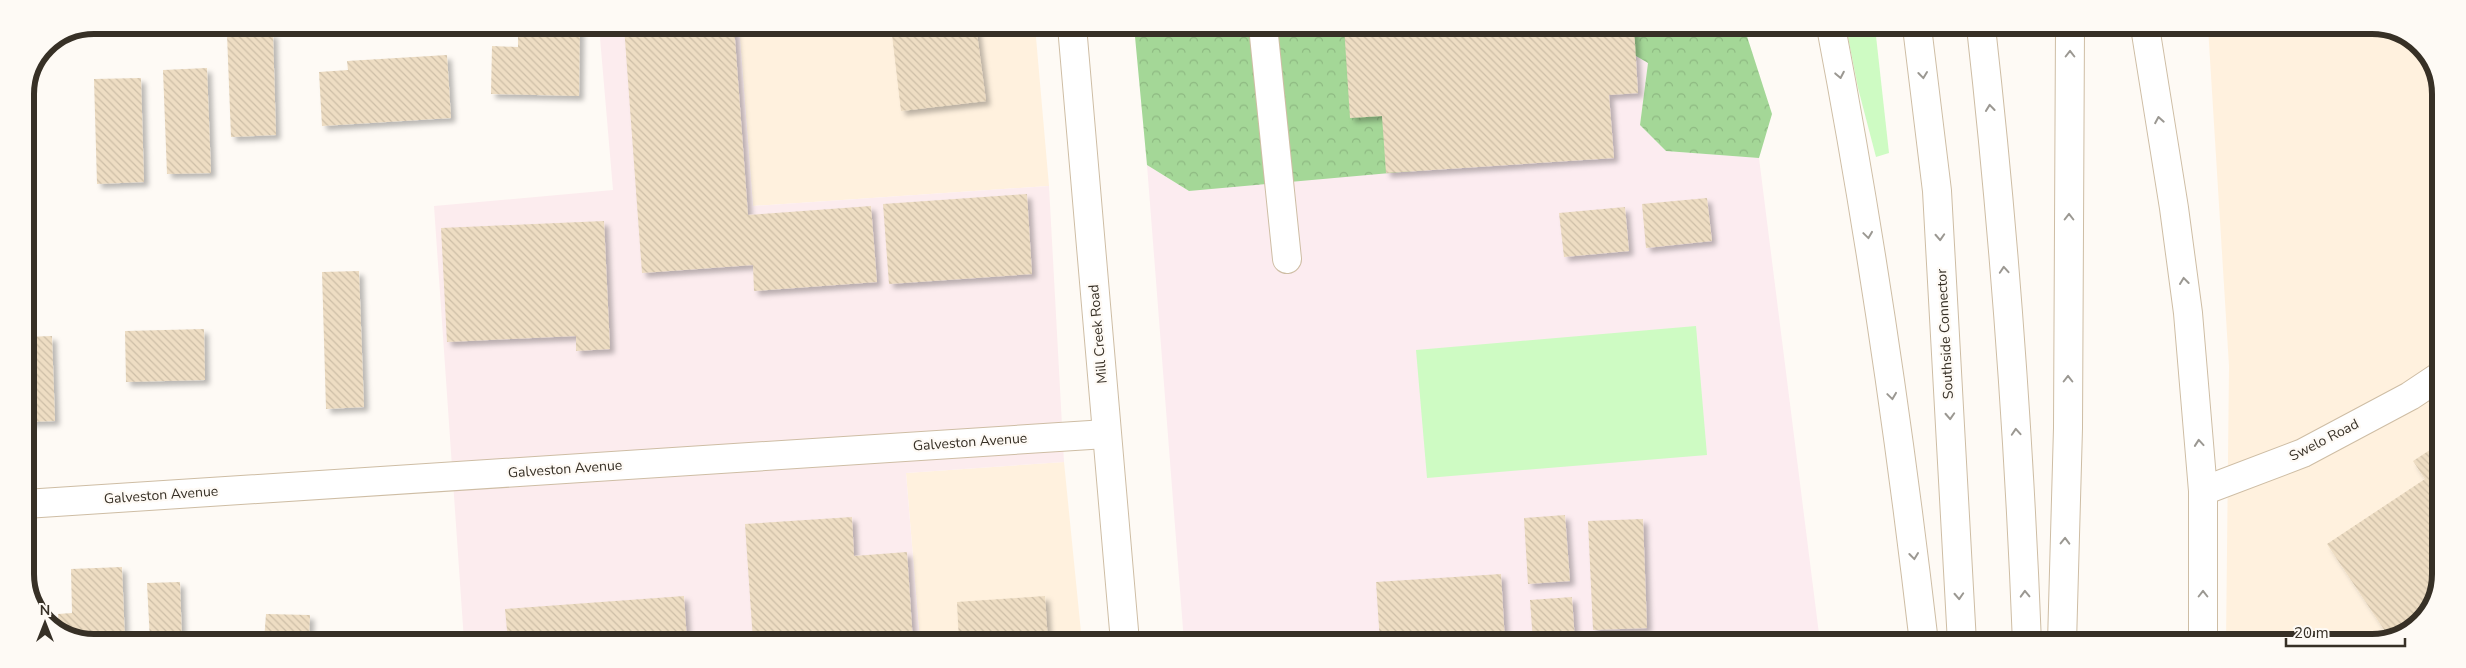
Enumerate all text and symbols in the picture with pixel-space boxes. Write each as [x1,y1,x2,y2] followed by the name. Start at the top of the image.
[2064,50,2075,58] one-way arrow
[1835,70,1845,79] one-way arrow
[1917,72,1928,80] one-way arrow
[1985,103,1996,111] one-way arrow
[2155,116,2165,125] one-way arrow
[2064,212,2074,220] one-way arrow
[1862,231,1873,239] one-way arrow
[1934,233,1945,241] one-way arrow
[1999,265,2010,273] one-way arrow
[1932,268,1958,400] street label: Southside Connector
[2179,277,2190,285] one-way arrow
[1084,284,1112,384] street label: Mill Creek Road
[2063,375,2073,382] one-way arrow
[1886,391,1896,400] one-way arrow
[1944,413,1955,421] one-way arrow
[2286,414,2362,466] street label: Swelo Road
[2010,427,2021,435] one-way arrow
[912,429,1028,455] street label: Galveston Avenue
[2194,438,2205,446] one-way arrow
[507,456,623,482] street label: Galveston Avenue
[103,482,219,508] street label: Galveston Avenue
[2060,537,2070,545] one-way arrow
[1908,553,1919,561] one-way arrow
[2020,590,2031,598] one-way arrow
[2198,590,2208,598] one-way arrow
[1954,592,1965,600] one-way arrow
[20,598,70,648] north arrow
[40,601,50,620] text: N
[2286,616,2405,648] scale bar
[2294,623,2329,643] text: 20 m

